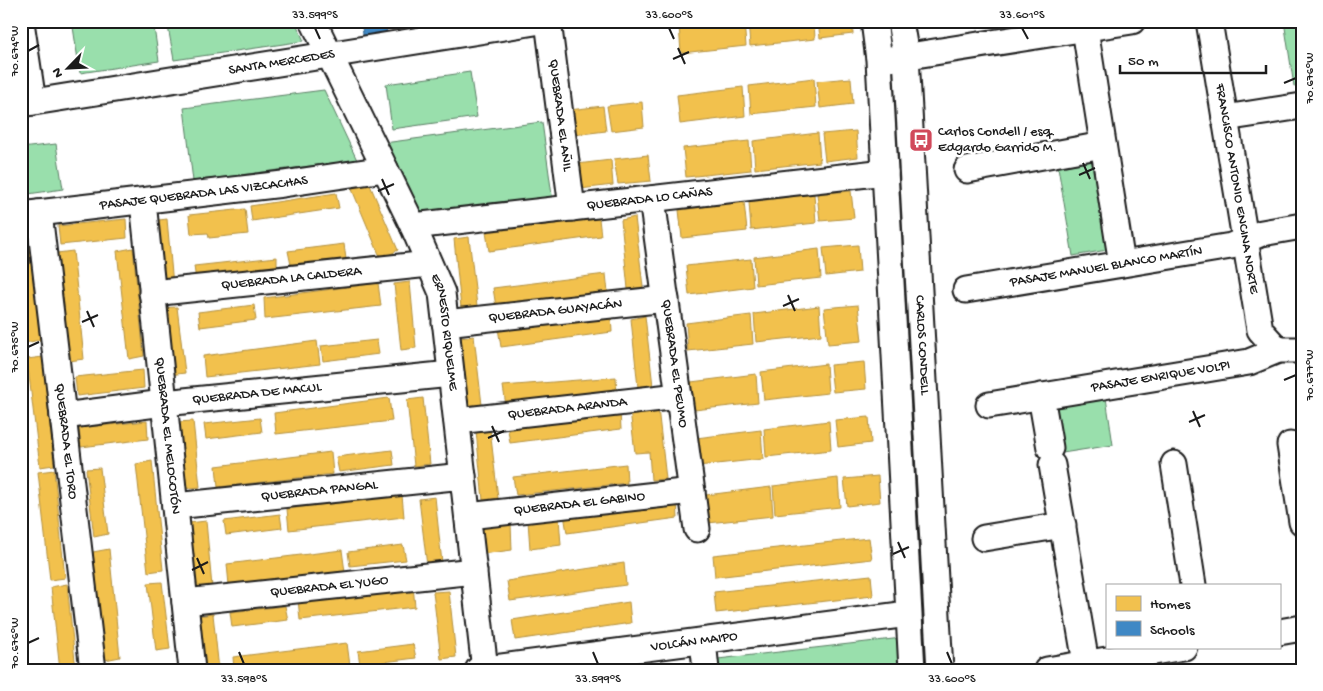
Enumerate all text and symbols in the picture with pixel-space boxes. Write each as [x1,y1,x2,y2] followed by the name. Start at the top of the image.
[291,9,338,23] text: 33.599°S
[645,9,693,23] text: 33.600°S
[999,9,1045,23] text: 33.601°S
[9,26,23,77] text: 70.674°W
[42,42,92,92] north arrow
[1120,42,1267,74] scale bar
[227,45,337,79] street label: SANTA MERCEDES
[1128,53,1159,71] text: 50 m
[1304,53,1318,104] text: 70.676°W
[544,58,576,173] street label: QUEBRADA EL AÑIL
[49,65,68,80] text: N
[1211,81,1263,296] street label: FRANCISCO ANTONIO ENCINA NORTE
[938,124,1057,157] place label: Carlos Condell / esq. Edgardo Garrido M.
[908,127,934,153] bus stop icon: Carlos Condell / esq. Edgardo Garrido M.
[98,172,309,214] street label: PASAJE QUEBRADA LAS VIZCACHAS
[586,183,714,215] street label: QUEBRADA LO CAÑAS
[1008,242,1204,291] street label: PASAJE MANUEL BLANCO MARTÍN
[220,263,363,294] street label: QUEBRADA LA CALDERA
[426,271,462,393] street label: ERNESTO RIQUELME
[487,295,623,327] street label: QUEBRADA GUAYACÁN
[911,295,933,396] street label: CARLOS CONDELL
[657,298,692,429] street label: QUEBRADA EL PEUMO
[9,321,23,374] text: 70.675°W
[1304,350,1318,402] text: 70.677°W
[151,356,184,515] street label: QUEBRADA EL MELOCOTÓN
[1089,357,1232,397] street label: PASAJE ENRIQUE VOLPI
[191,379,323,409] street label: QUEBRADA DE MACUL
[51,383,81,501] street label: QUEBRADA EL TORO
[507,393,629,424] street label: QUEBRADA ARANDA
[260,476,379,505] street label: QUEBRADA PANGAL
[513,488,646,519] street label: QUEBRADA EL GABINO
[269,572,390,601] street label: QUEBRADA EL YUGO
[1106,584,1280,648] legend
[1150,596,1191,614] text: Homes
[9,618,23,669] text: 70.676°W
[1150,622,1195,640] text: Schools
[649,628,739,656] street label: VOLCÁN MAIPO
[220,673,267,687] text: 33.598°S
[574,673,621,687] text: 33.599°S
[928,673,976,687] text: 33.600°S

